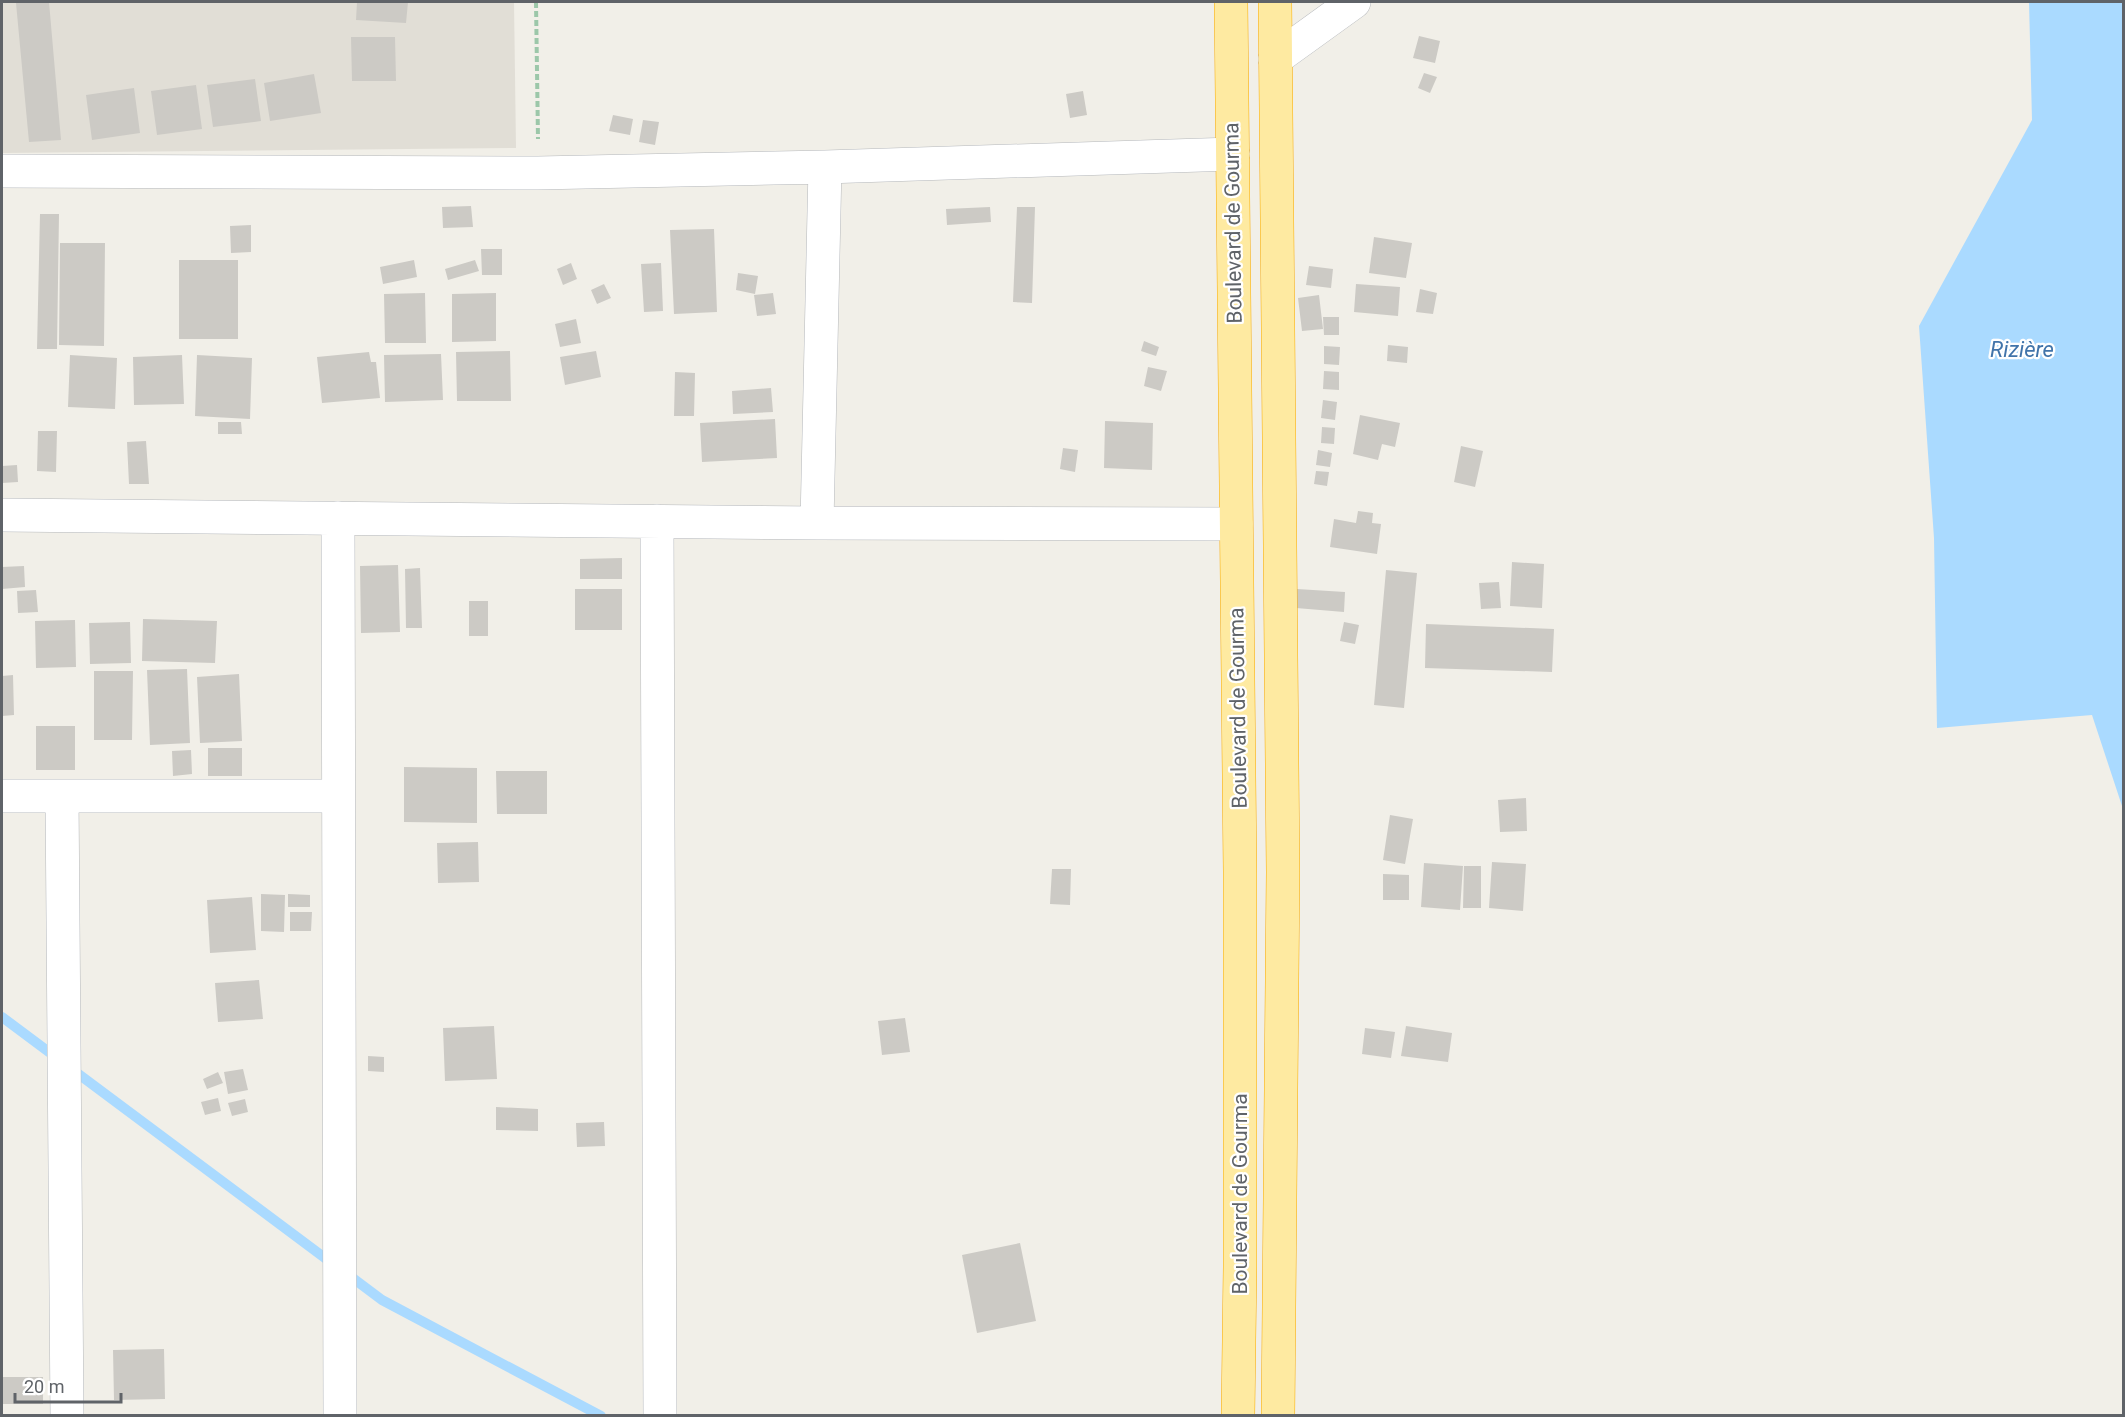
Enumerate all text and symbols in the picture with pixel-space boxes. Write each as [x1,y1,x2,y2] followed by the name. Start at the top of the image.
[1219,122,1247,324] street label: Boulevard de Gourma
[1990,337,2054,362] water label: Rizière
[1224,607,1252,809] street label: Boulevard de Gourma
[1228,1093,1252,1295] street label: Boulevard de Gourma
[15,1366,122,1404] scale bar
[24,1376,64,1397] text: 20 m

